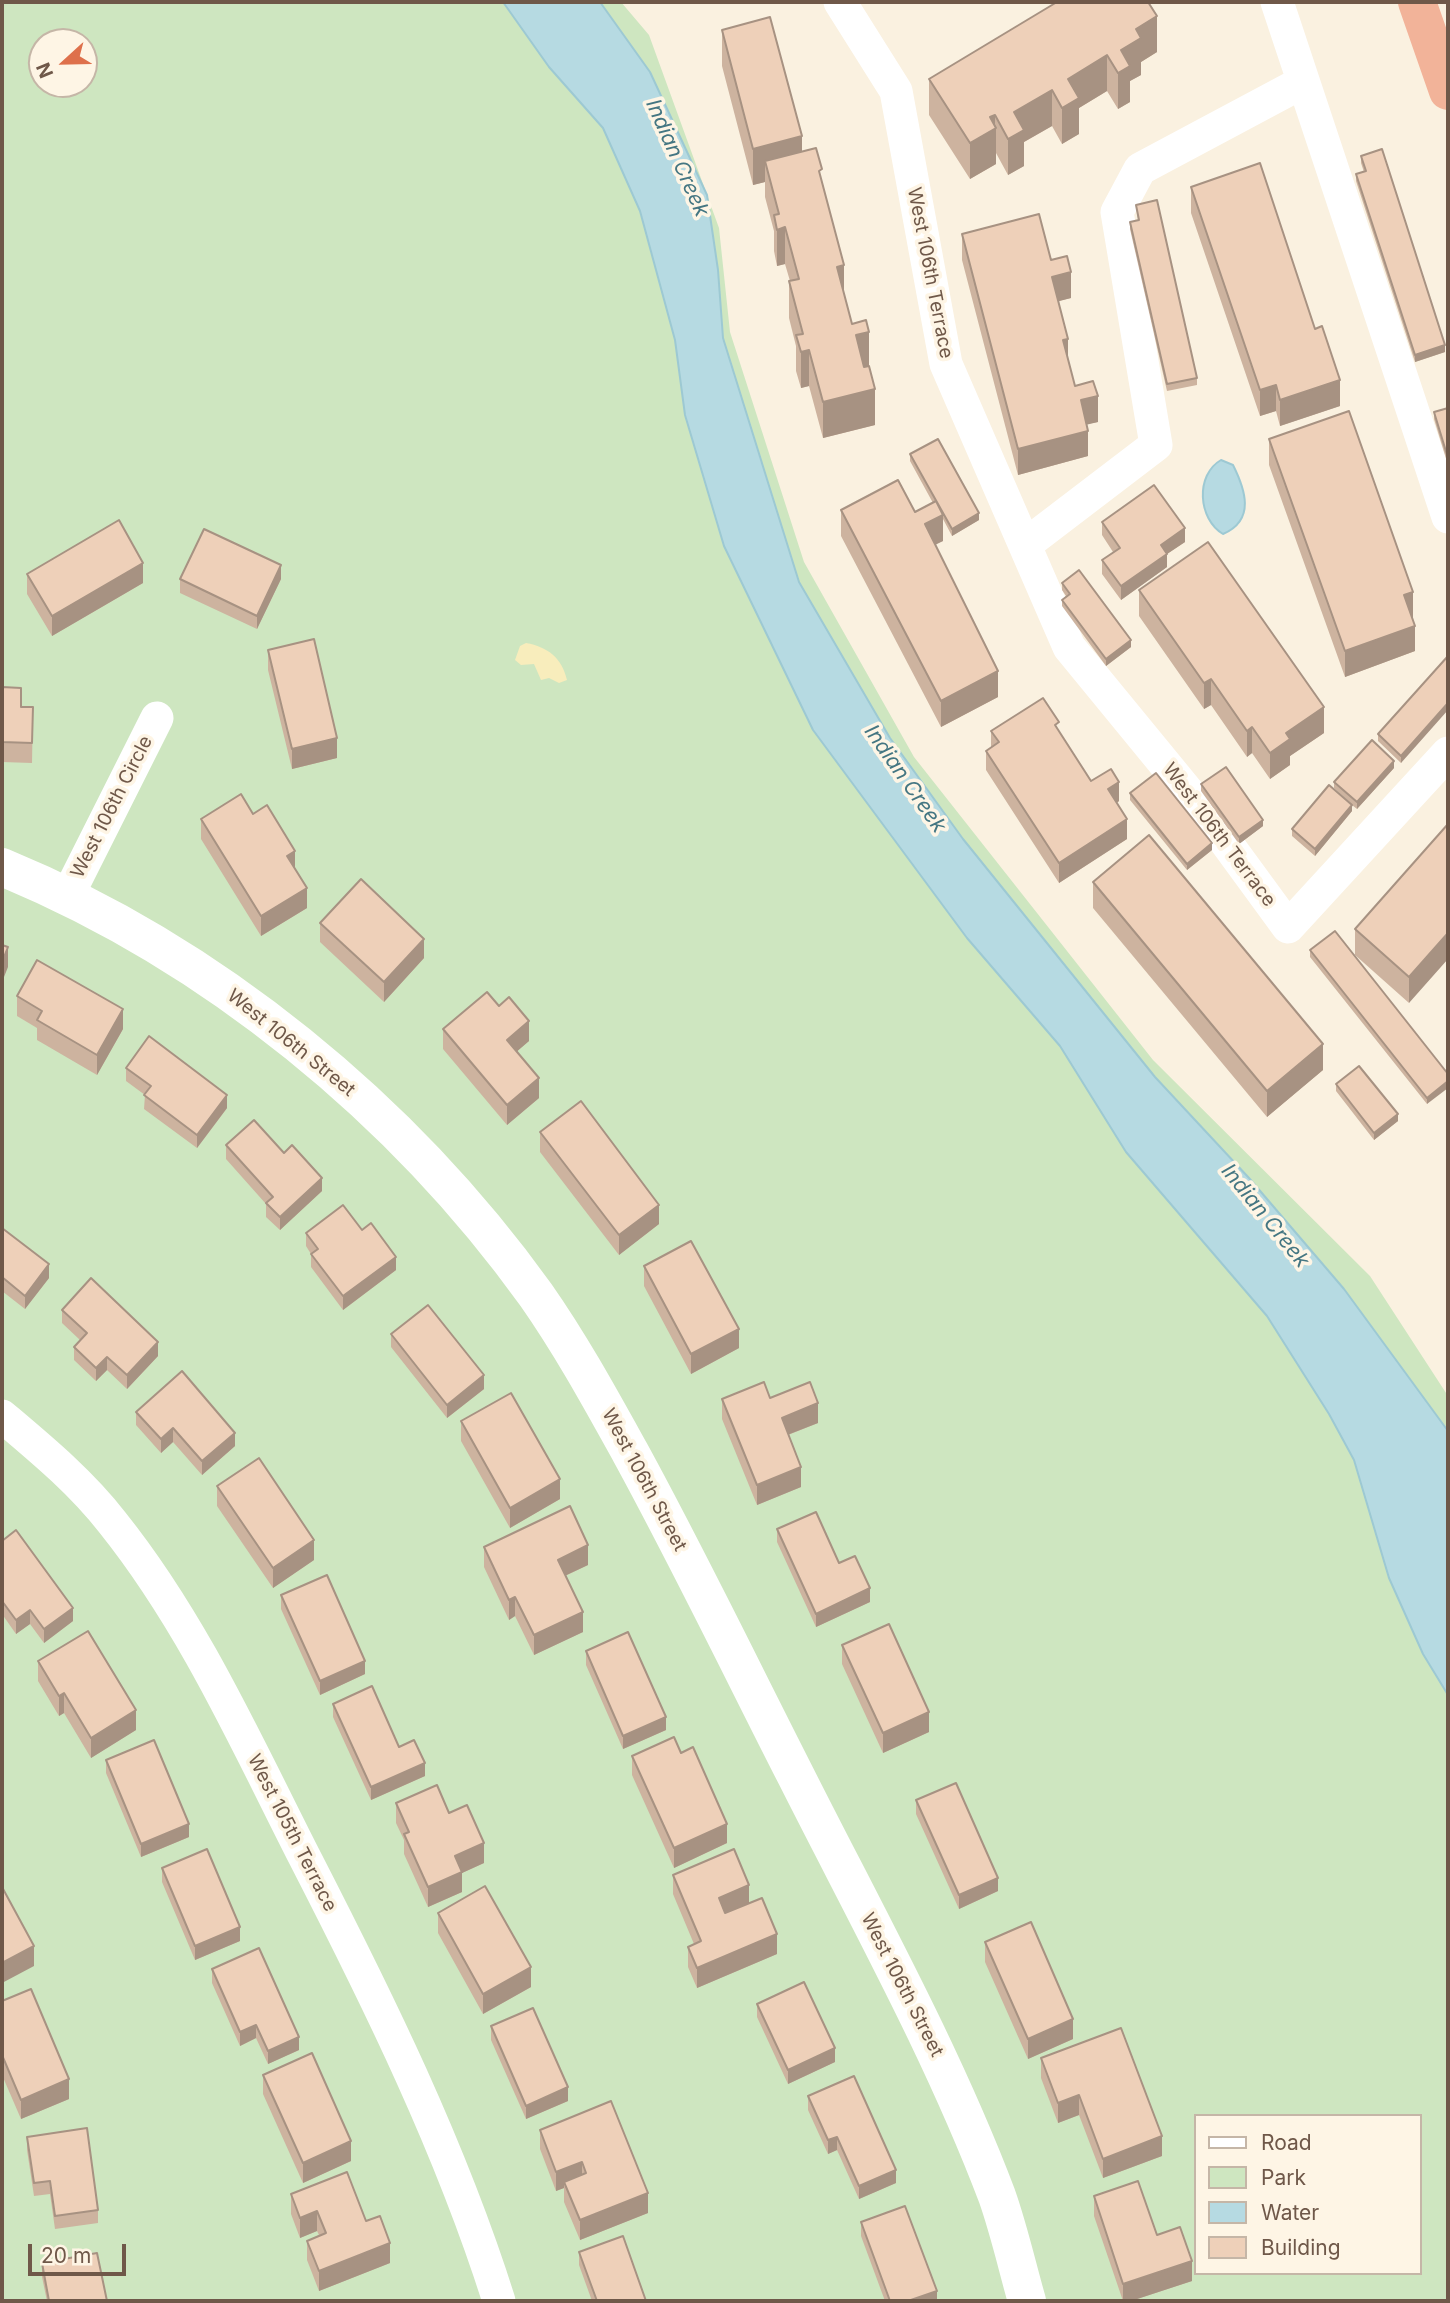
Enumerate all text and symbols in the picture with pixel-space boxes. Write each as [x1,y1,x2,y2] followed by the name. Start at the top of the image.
[28,28,98,98] north arrow
[32,59,58,81] text: N
[640,95,714,221] water label: Indian Creek
[902,186,958,360] street label: West 106th Terrace
[859,720,951,838] water label: Indian Creek
[66,732,158,882] street label: West 106th Circle
[1158,759,1280,911] street label: West 106th Terrace
[222,984,360,1102] street label: West 106th Street
[1216,1159,1314,1273] water label: Indian Creek
[597,1405,691,1555] street label: West 106th Street
[242,1751,342,1915] street label: West 105th Terrace
[856,1909,948,2061] street label: West 106th Street
[1194,2114,1422,2275] legend
[1261,2130,1312,2155] text: Road
[1261,2165,1306,2190] text: Park
[1261,2200,1319,2225] text: Water
[32,2230,130,2274] scale bar
[1261,2235,1341,2260] text: Building
[41,2243,91,2268] text: 20 m

